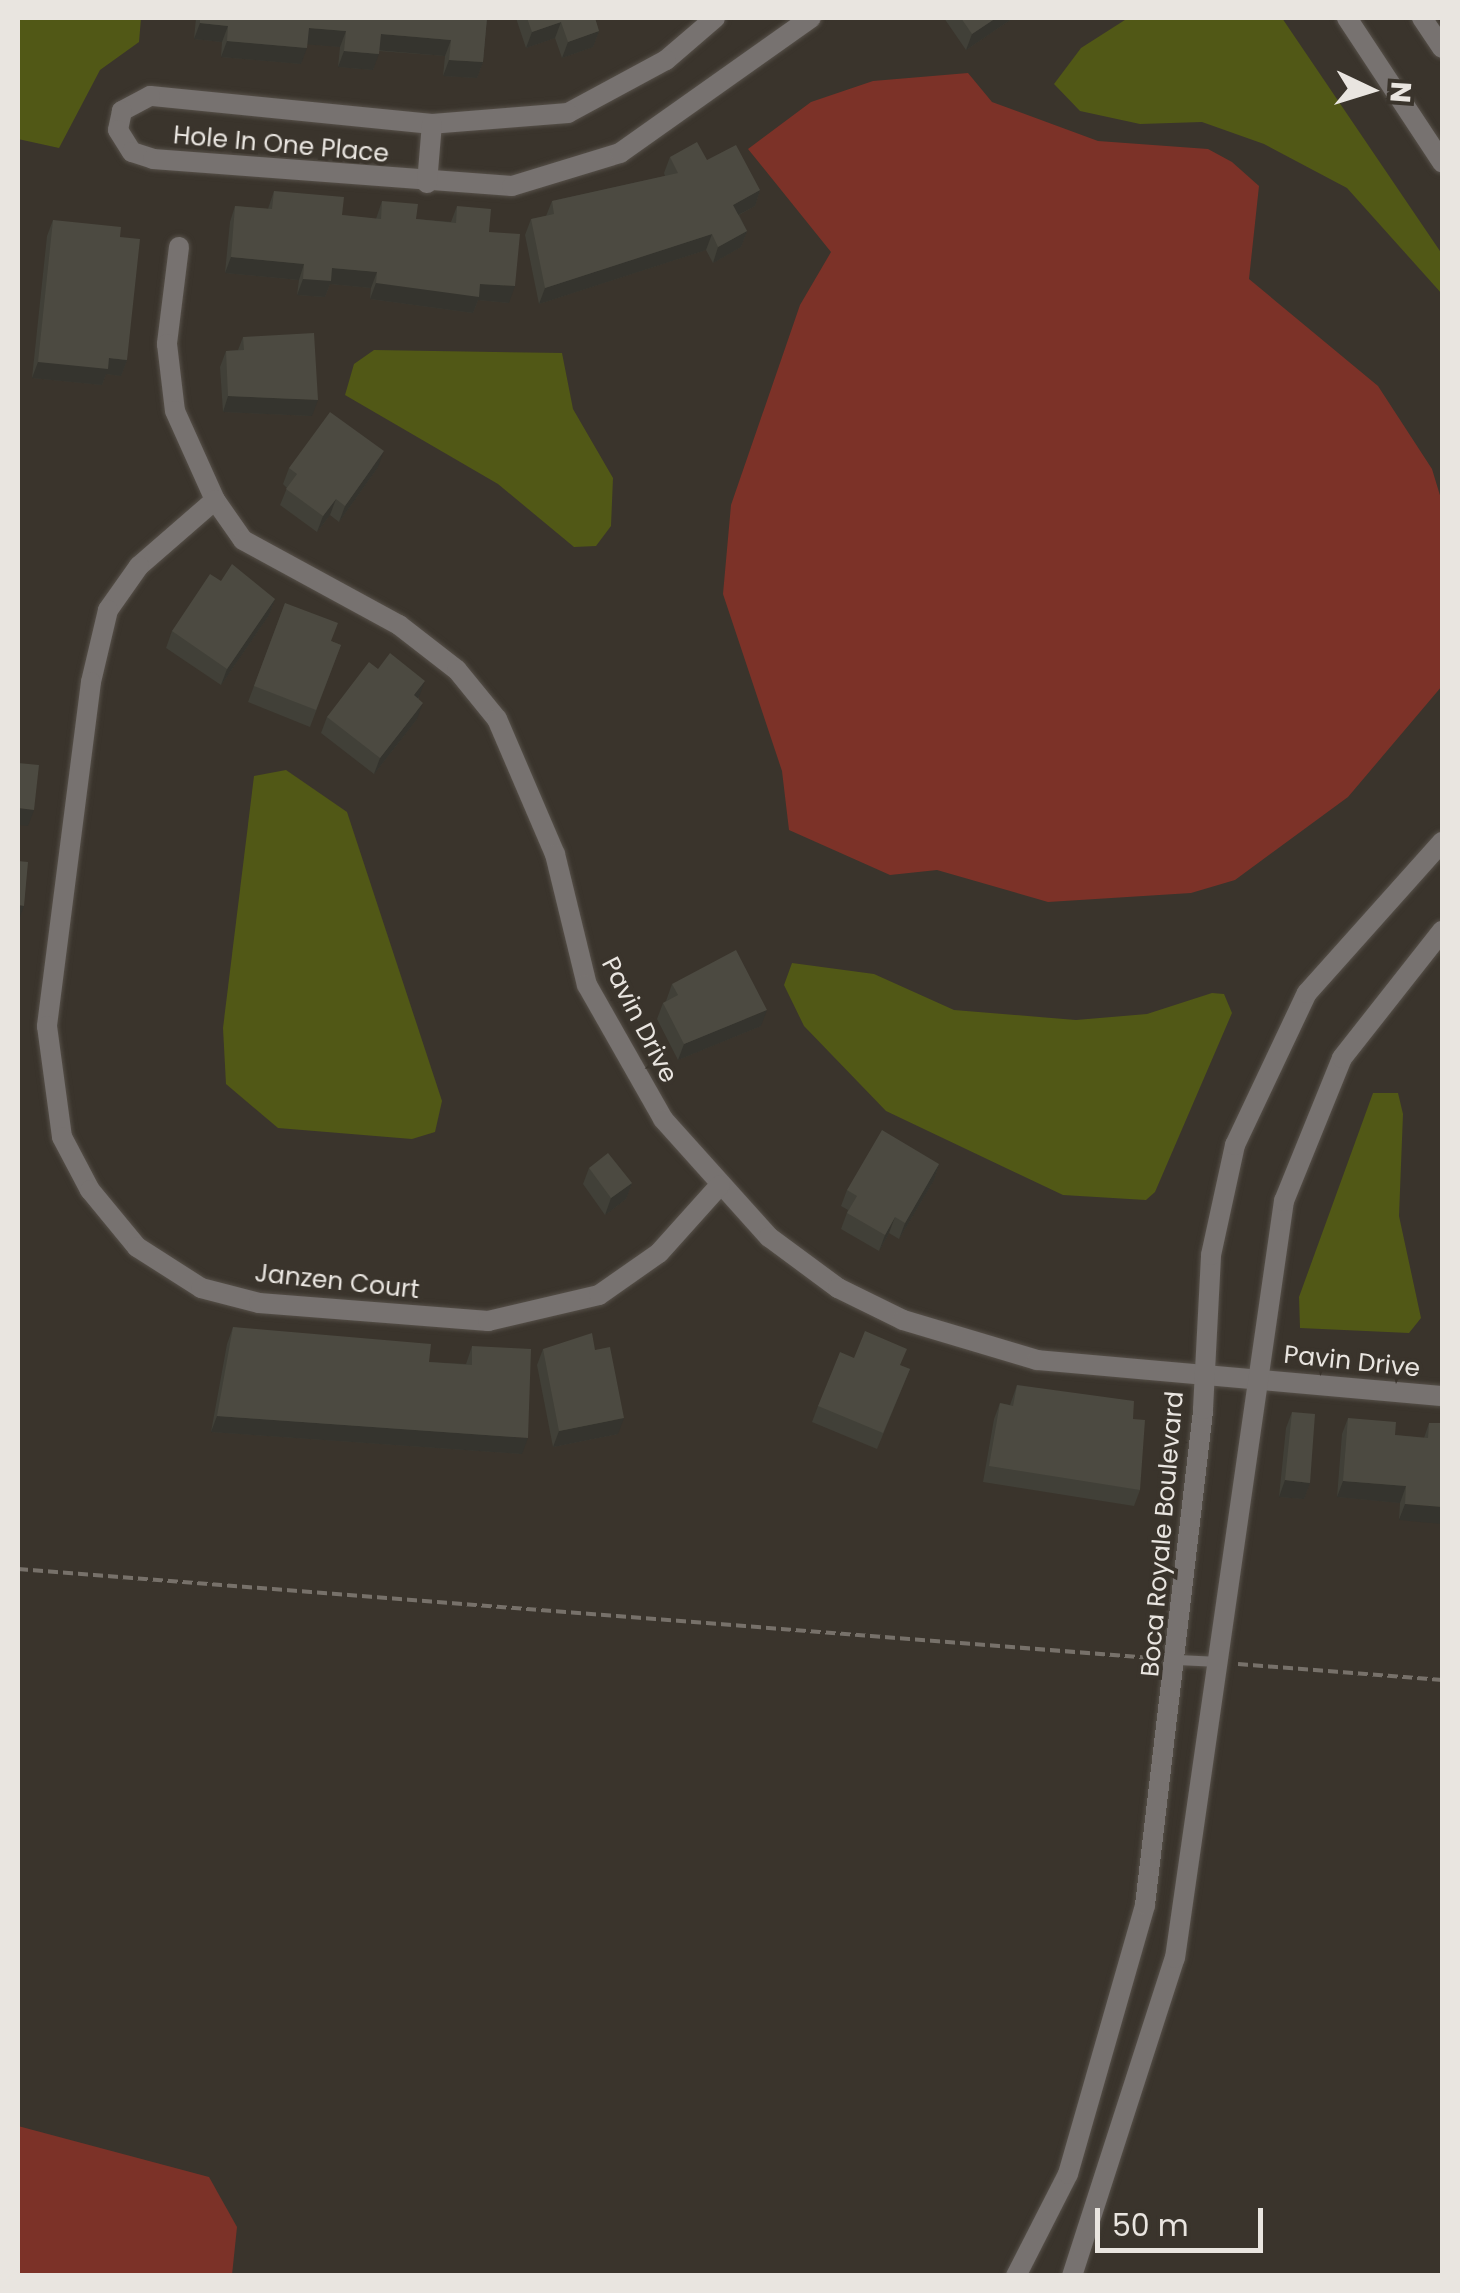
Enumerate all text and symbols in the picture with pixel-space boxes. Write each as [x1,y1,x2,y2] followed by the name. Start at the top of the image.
[1320,40,1420,140] north arrow
[1380,80,1421,104] text: N
[172,121,390,169] street label: Hole In One Place
[595,952,683,1088] street label: Pavin Drive
[253,1258,421,1306] street label: Janzen Court
[1282,1340,1422,1384] street label: Pavin Drive
[1136,1390,1190,1678] street label: Boca Royale Boulevard
[1100,2188,1268,2250] scale bar
[1112,2204,1189,2247] text: 50 m

